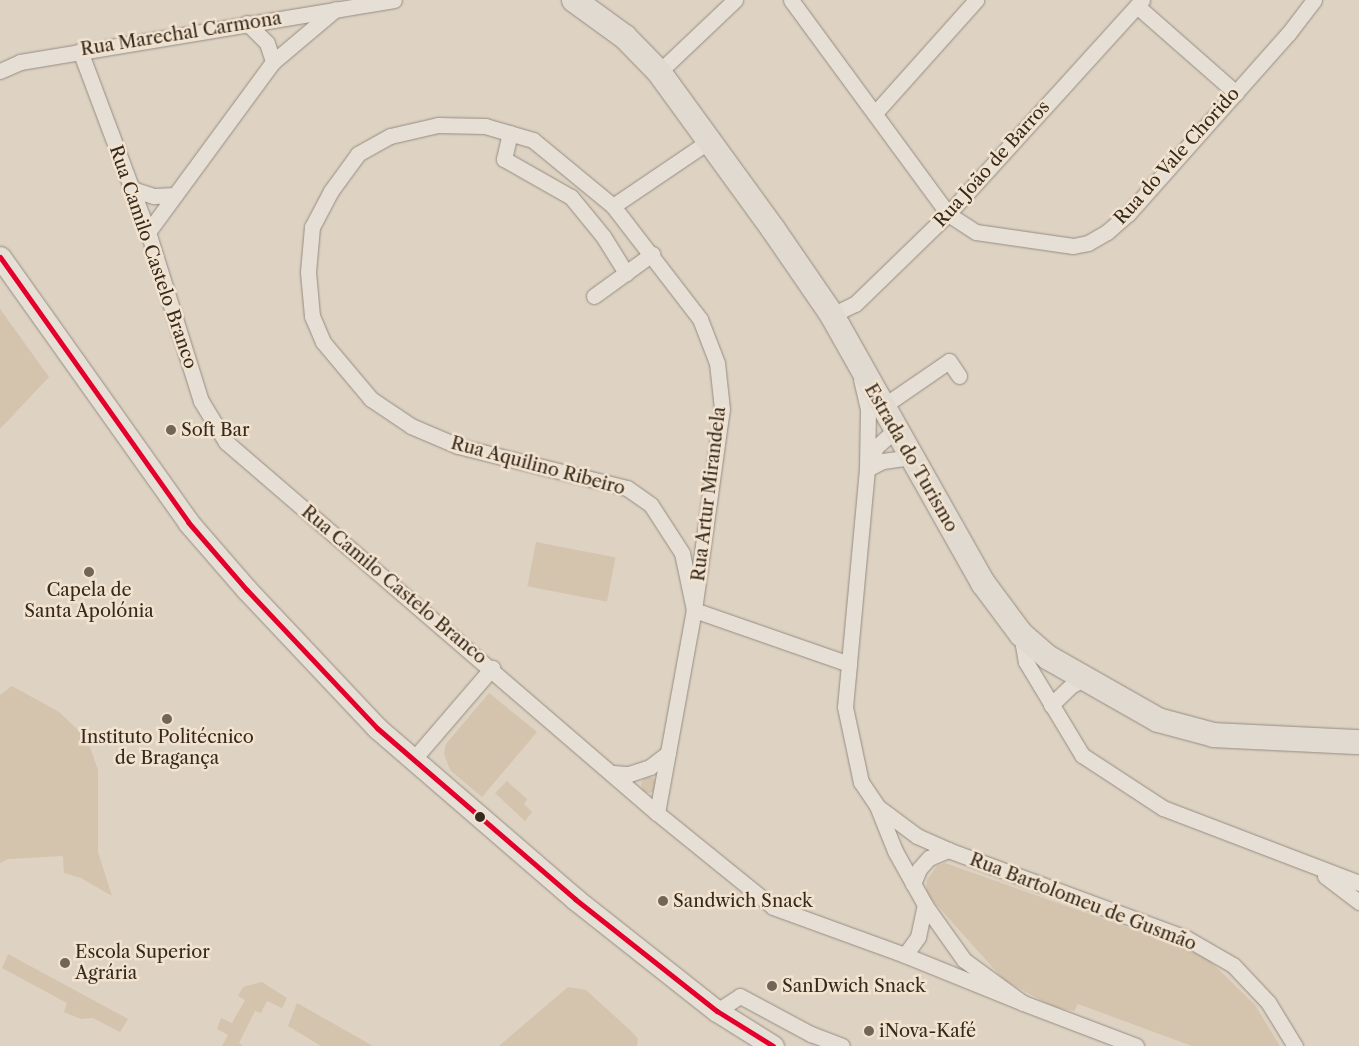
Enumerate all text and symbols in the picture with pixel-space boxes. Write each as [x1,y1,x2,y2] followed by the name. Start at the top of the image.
[79,7,283,61] street label: Rua Marechal Carmona
[1110,83,1244,229] street label: Rua do Vale Chorido
[930,96,1054,232] street label: Rua João de Barros
[104,142,202,372] street label: Rua Camilo Castelo Branco
[860,380,962,536] street label: Estrada do Turismo
[687,405,731,583] street label: Rua Artur Mirandela
[181,419,250,441] place label: Soft Bar
[165,424,177,436] marker: Soft Bar
[448,432,628,500] street label: Rua Aquilino Ribeiro
[297,501,491,669] street label: Rua Camilo Castelo Branco
[83,566,95,578] marker: Capela de Santa Apolónia
[24,580,154,622] place label: Capela de Santa Apolónia
[161,713,173,725] marker: Instituto Politécnico de Bragança
[80,727,254,770] place label: Instituto Politécnico de Bragança
[475,812,485,822] unlabelled marker
[967,849,1199,955] street label: Rua Bartolomeu de Gusmão
[673,890,813,912] place label: Sandwich Snack
[657,895,669,907] marker: Sandwich Snack
[75,942,210,984] place label: Escola Superior Agrária
[59,957,71,969] marker: Escola Superior Agrária
[782,975,925,997] place label: SanDwich Snack
[766,980,778,992] marker: SanDwich Snack
[879,1020,976,1042] place label: iNova-Kafé
[863,1025,875,1037] marker: iNova-Kafé

